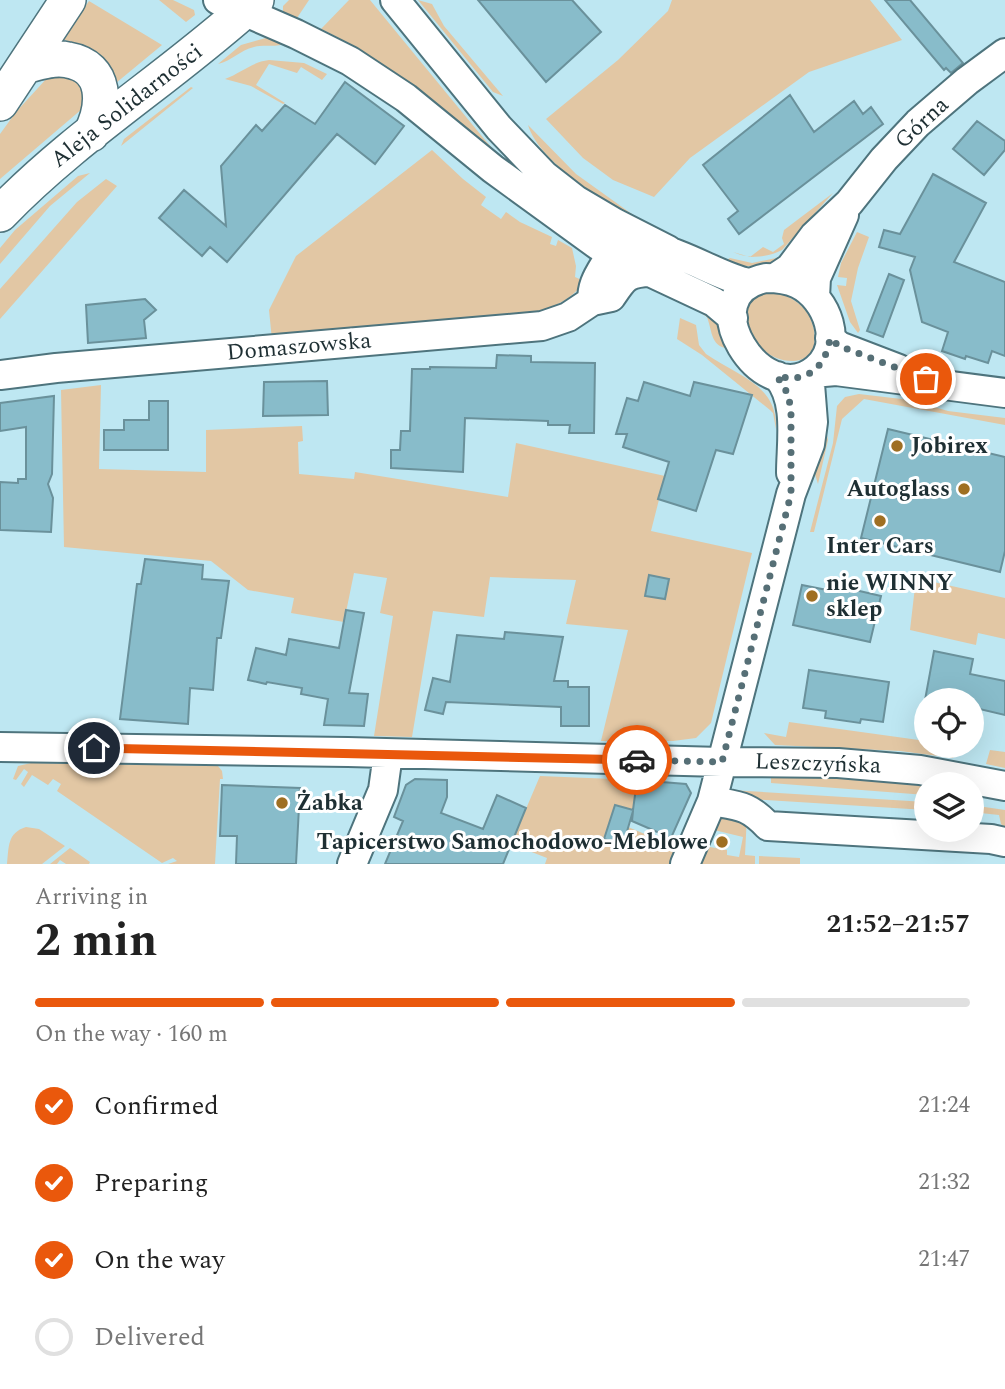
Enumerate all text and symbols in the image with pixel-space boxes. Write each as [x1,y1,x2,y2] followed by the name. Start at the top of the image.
[43,35,211,177] street label: Aleja Solidarności
[887,88,957,158] street label: Górna
[225,323,373,371] street label: Domaszowska
[896,349,956,409] pin
[907,360,945,398] icon: bag
[911,429,988,464] place label: Jobirex
[889,438,905,454] marker: Jobirex
[846,472,950,507] place label: Autoglass
[956,481,972,497] marker: Autoglass
[872,513,888,529] marker: Inter Cars
[826,529,934,564] place label: Inter Cars
[826,566,953,627] place label: nie WINNY sklep
[804,588,820,604] marker: nie WINNY sklep
[914,688,984,842] map controls
[914,688,984,758] button: locate
[64,718,124,778] pin
[602,725,672,795] courier
[75,729,113,767] icon: home
[618,741,656,779] icon: car
[754,744,882,784] street label: Leszczyńska
[914,772,984,842] button: layers
[296,786,363,821] place label: Żabka
[274,795,290,811] marker: Żabka
[317,825,708,860] place label: Tapicerstwo Samochodowo-Meblowe
[714,834,730,850] marker: Tapicerstwo Samochodowo-Meblowe
[35,880,148,915] text: Arriving in
[826,904,970,944] text: 21:52–21:57
[35,906,157,976] text: 2 min
[35,1017,228,1052] text: On the way · 160 m
[94,1086,219,1126] text: Confirmed
[35,1087,73,1125] icon: check
[918,1088,970,1123] text: 21:24
[94,1163,208,1203] text: Preparing
[35,1164,73,1202] icon: check
[918,1165,970,1200] text: 21:32
[94,1240,225,1280] text: On the way
[35,1241,73,1279] icon: check
[918,1242,970,1277] text: 21:47
[94,1317,205,1357] text: Delivered

